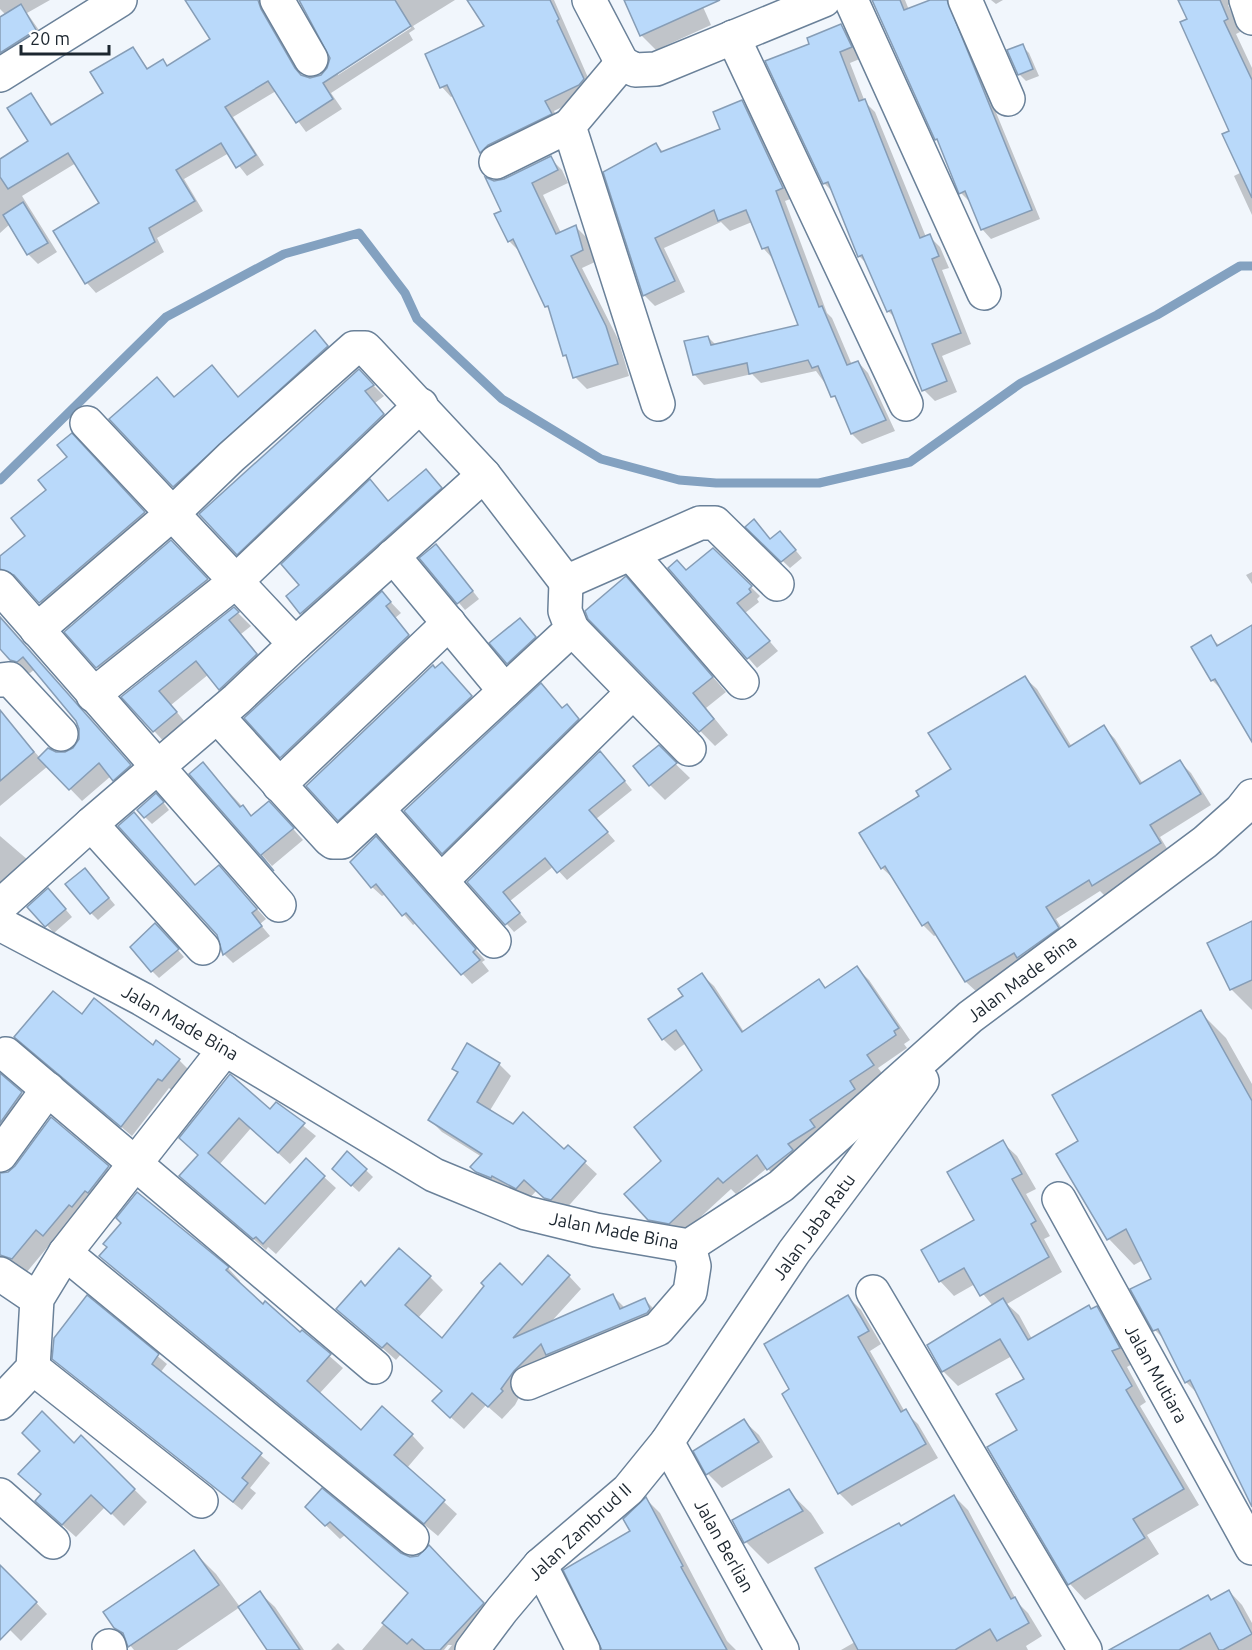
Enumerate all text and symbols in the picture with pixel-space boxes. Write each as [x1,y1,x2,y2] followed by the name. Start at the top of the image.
[21,18,110,56] scale bar
[30,28,70,48] text: 20 m
[963,931,1080,1026] street label: Jalan Made Bina
[119,981,242,1064] street label: Jalan Made Bina
[768,1169,858,1283] street label: Jalan Jaba Ratu
[548,1208,681,1252] street label: Jalan Made Bina
[1122,1321,1192,1426] street label: Jalan Mutiara
[524,1479,635,1584] street label: Jalan Zambrud II
[691,1495,759,1596] street label: Jalan Berlian

